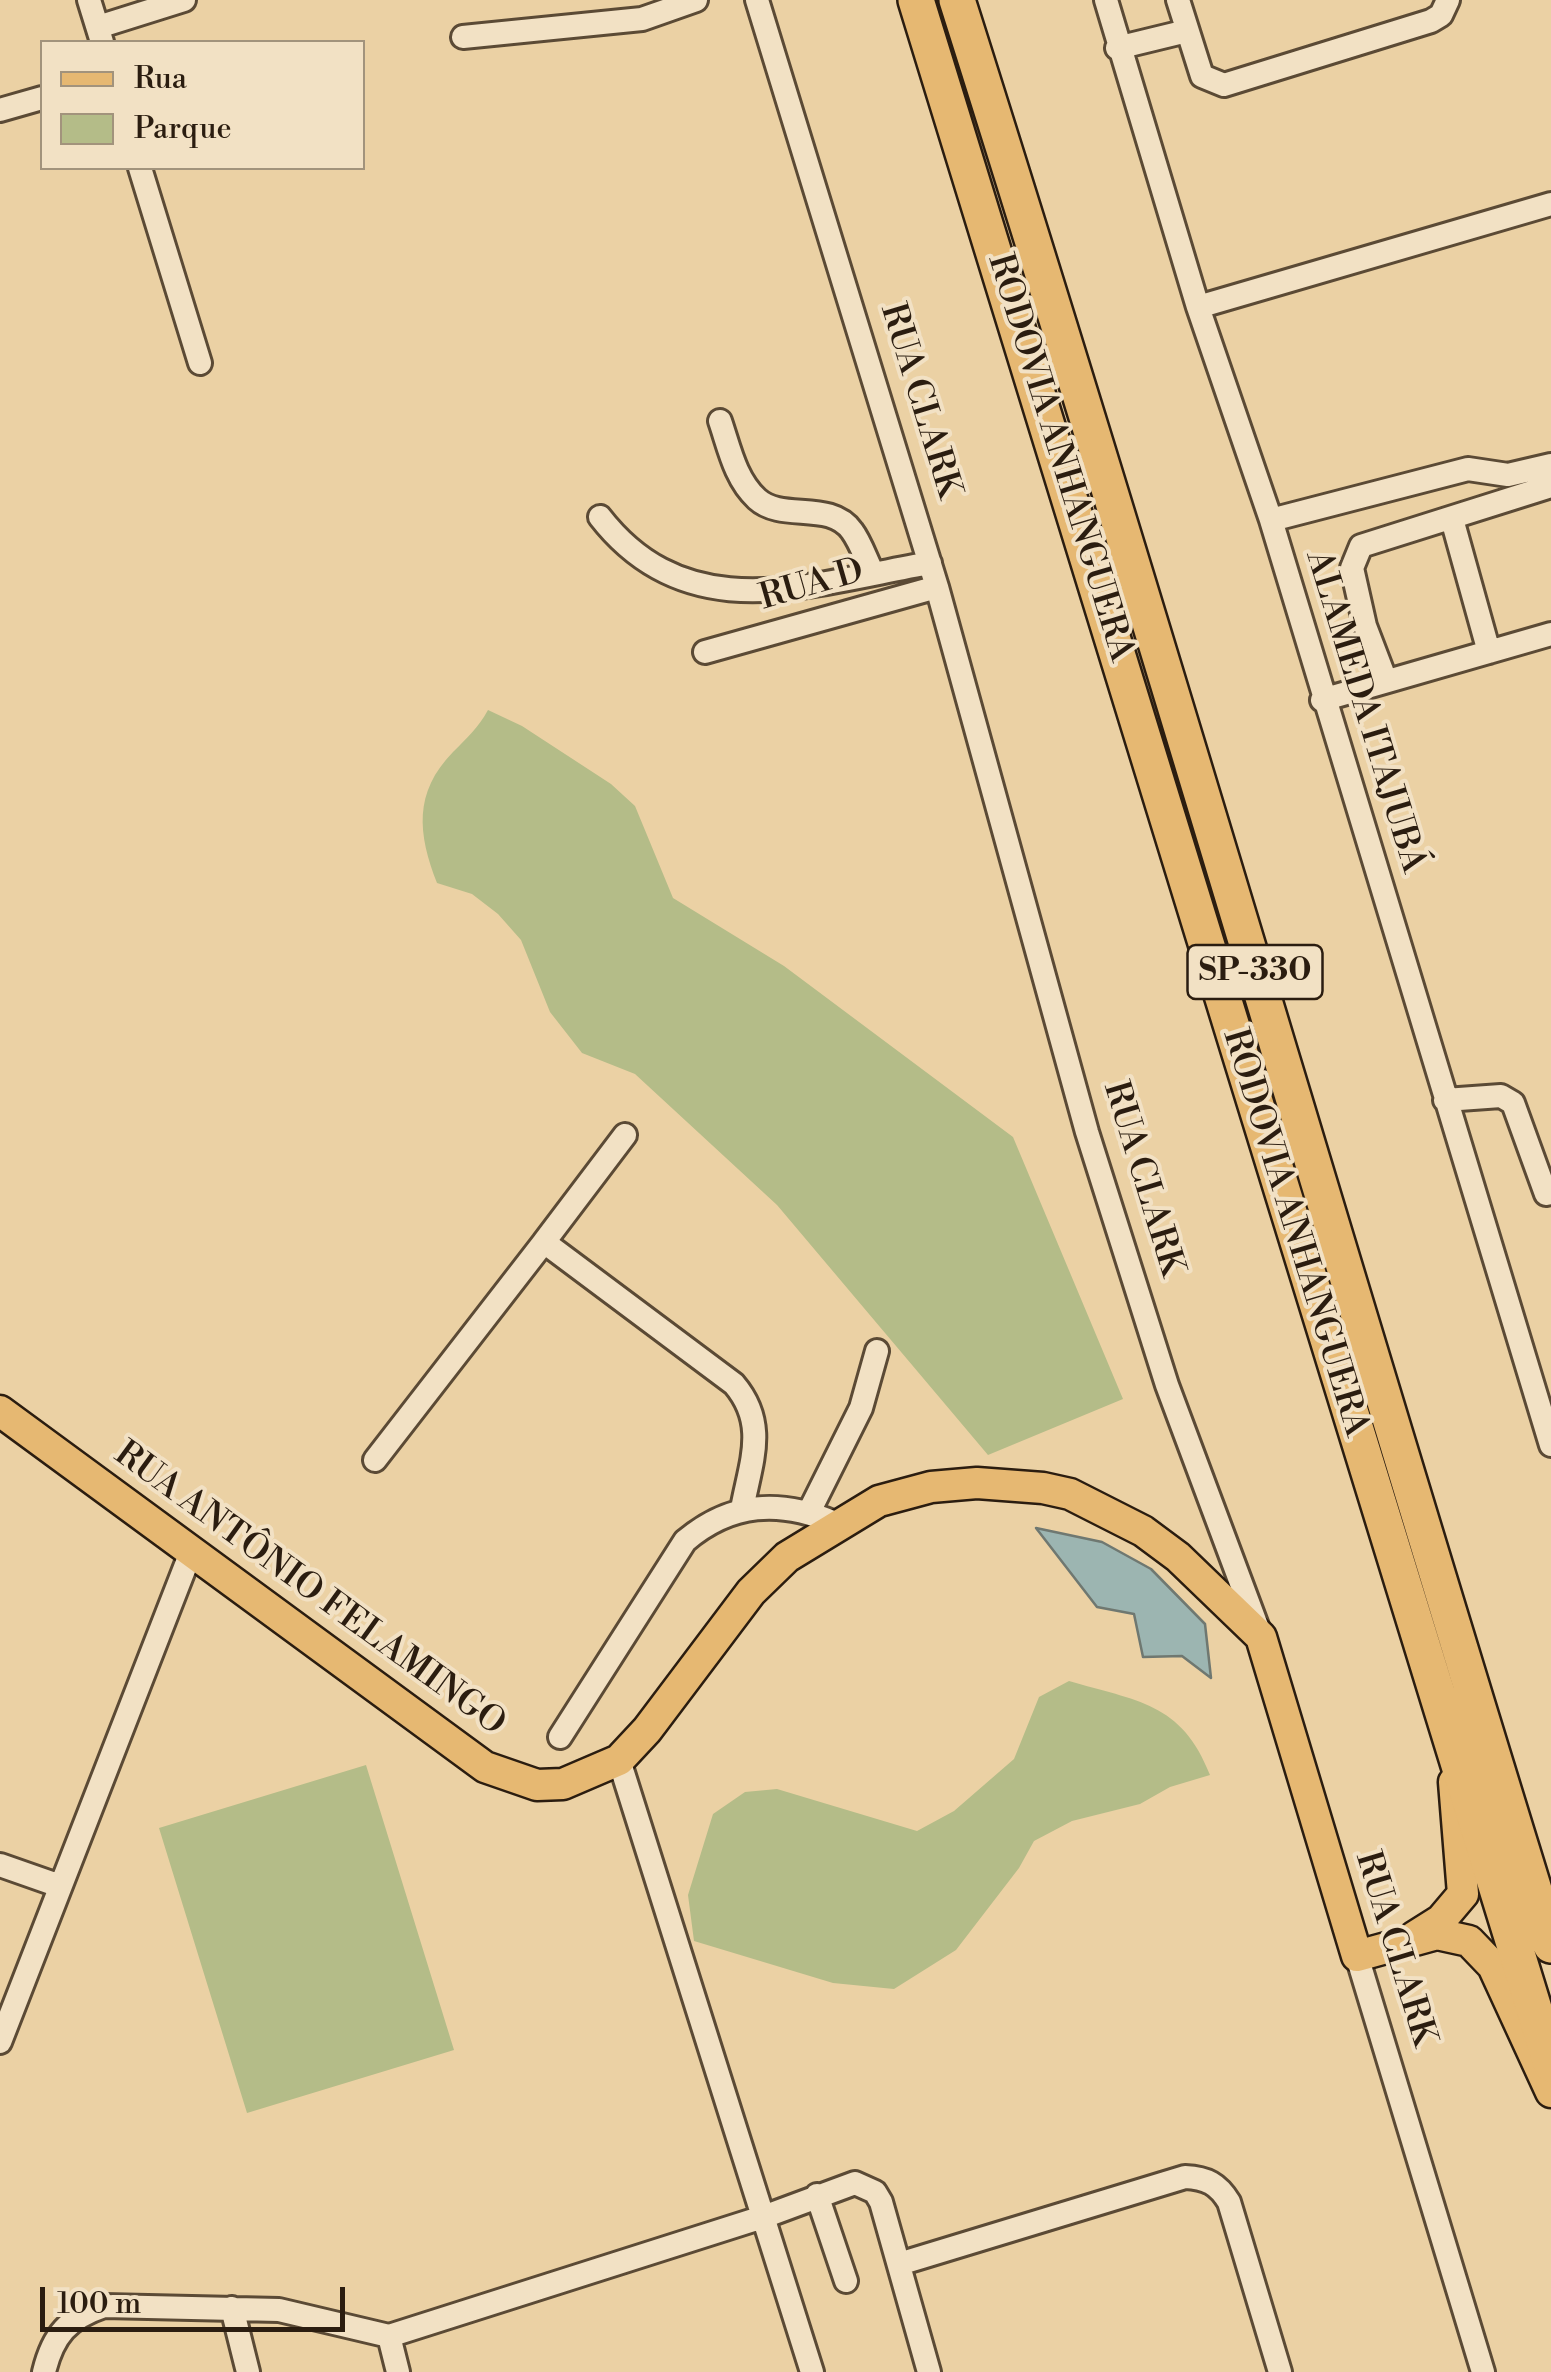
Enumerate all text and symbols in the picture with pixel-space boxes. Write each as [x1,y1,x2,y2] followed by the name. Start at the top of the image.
[40,40,365,170] legend
[134,60,187,98] text: Rua
[134,110,232,148] text: Parque
[977,249,1141,667] street label: RODOVIA ANHANGUERA
[869,299,969,503] street label: RUA CLARK
[1295,546,1433,878] street label: ALAMEDA ITAJUBÁ
[755,551,869,621] street label: RUA D
[1188,945,1322,999] road number: SP-330
[1212,1024,1376,1442] street label: RODOVIA ANHANGUERA
[1092,1077,1192,1281] street label: RUA CLARK
[105,1434,513,1746] street label: RUA ANTÔNIO FELAMINGO
[1344,1847,1444,2051] street label: RUA CLARK
[45,2267,350,2329] scale bar
[57,2285,141,2323] text: 100 m

